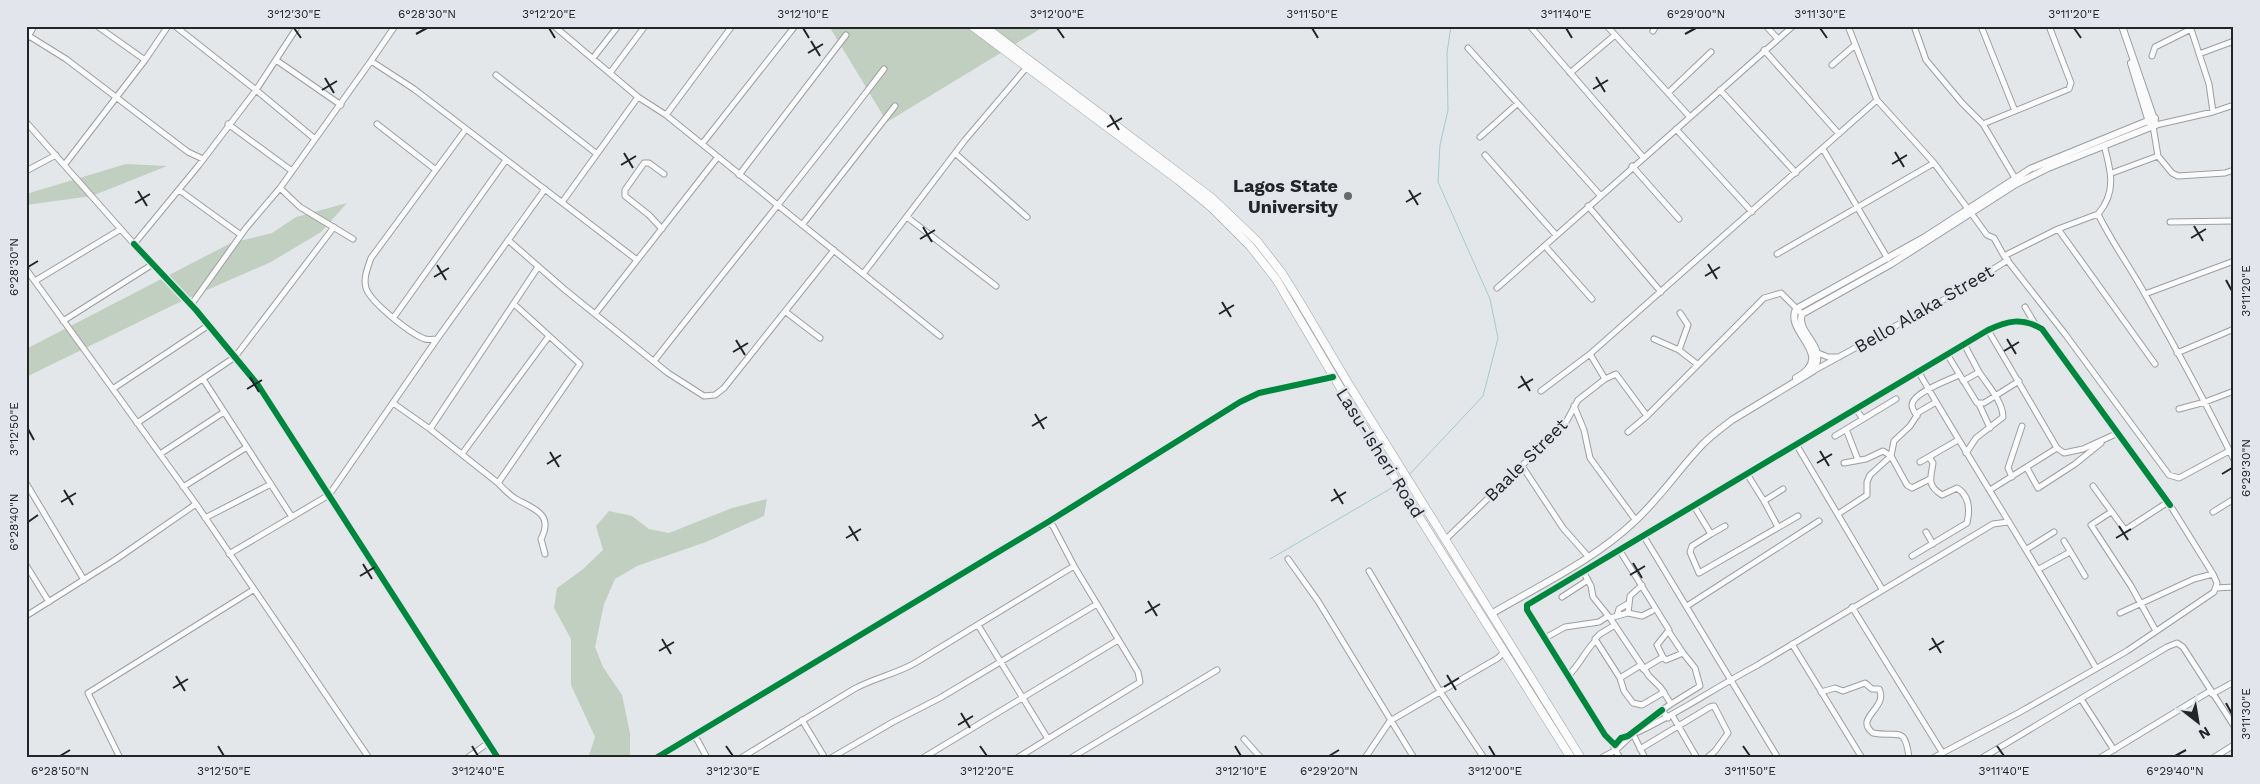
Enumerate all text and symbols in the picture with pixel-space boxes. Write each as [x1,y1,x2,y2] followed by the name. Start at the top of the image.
[267,7,321,21] text: 3°12'30"E
[398,7,456,21] text: 6°28'30"N
[522,7,576,21] text: 3°12'20"E
[777,7,829,21] text: 3°12'10"E
[1030,7,1085,21] text: 3°12'00"E
[1286,7,1338,21] text: 3°11'50"E
[1541,7,1592,21] text: 3°11'40"E
[1667,7,1725,21] text: 6°29'00"N
[1794,7,1846,21] text: 3°11'30"E
[2048,7,2100,21] text: 3°11'20"E
[1233,175,1339,217] place label: Lagos State University
[1342,190,1354,202] marker: Lagos State University
[7,238,21,296] text: 6°28'30"N
[1850,260,1997,357] street label: Bello Alaka Street
[2239,265,2253,317] text: 3°11'20"E
[1332,384,1429,522] street label: Lasu-Isheri Road
[7,402,21,456] text: 3°12'50"E
[1480,414,1572,505] street label: Baale Street
[2239,439,2253,497] text: 6°29'30"N
[7,493,21,551] text: 6°28'40"N
[2239,688,2253,740] text: 3°11'30"E
[2172,696,2222,746] north arrow
[2196,724,2213,743] text: N
[31,764,89,778] text: 6°28'50"N
[197,764,251,778] text: 3°12'50"E
[451,764,505,778] text: 3°12'40"E
[706,764,760,778] text: 3°12'30"E
[960,764,1014,778] text: 3°12'20"E
[1215,764,1267,778] text: 3°12'10"E
[1300,764,1358,778] text: 6°29'20"N
[1468,764,1523,778] text: 3°12'00"E
[1724,764,1776,778] text: 3°11'50"E
[1979,764,2030,778] text: 3°11'40"E
[2146,764,2204,778] text: 6°29'40"N

